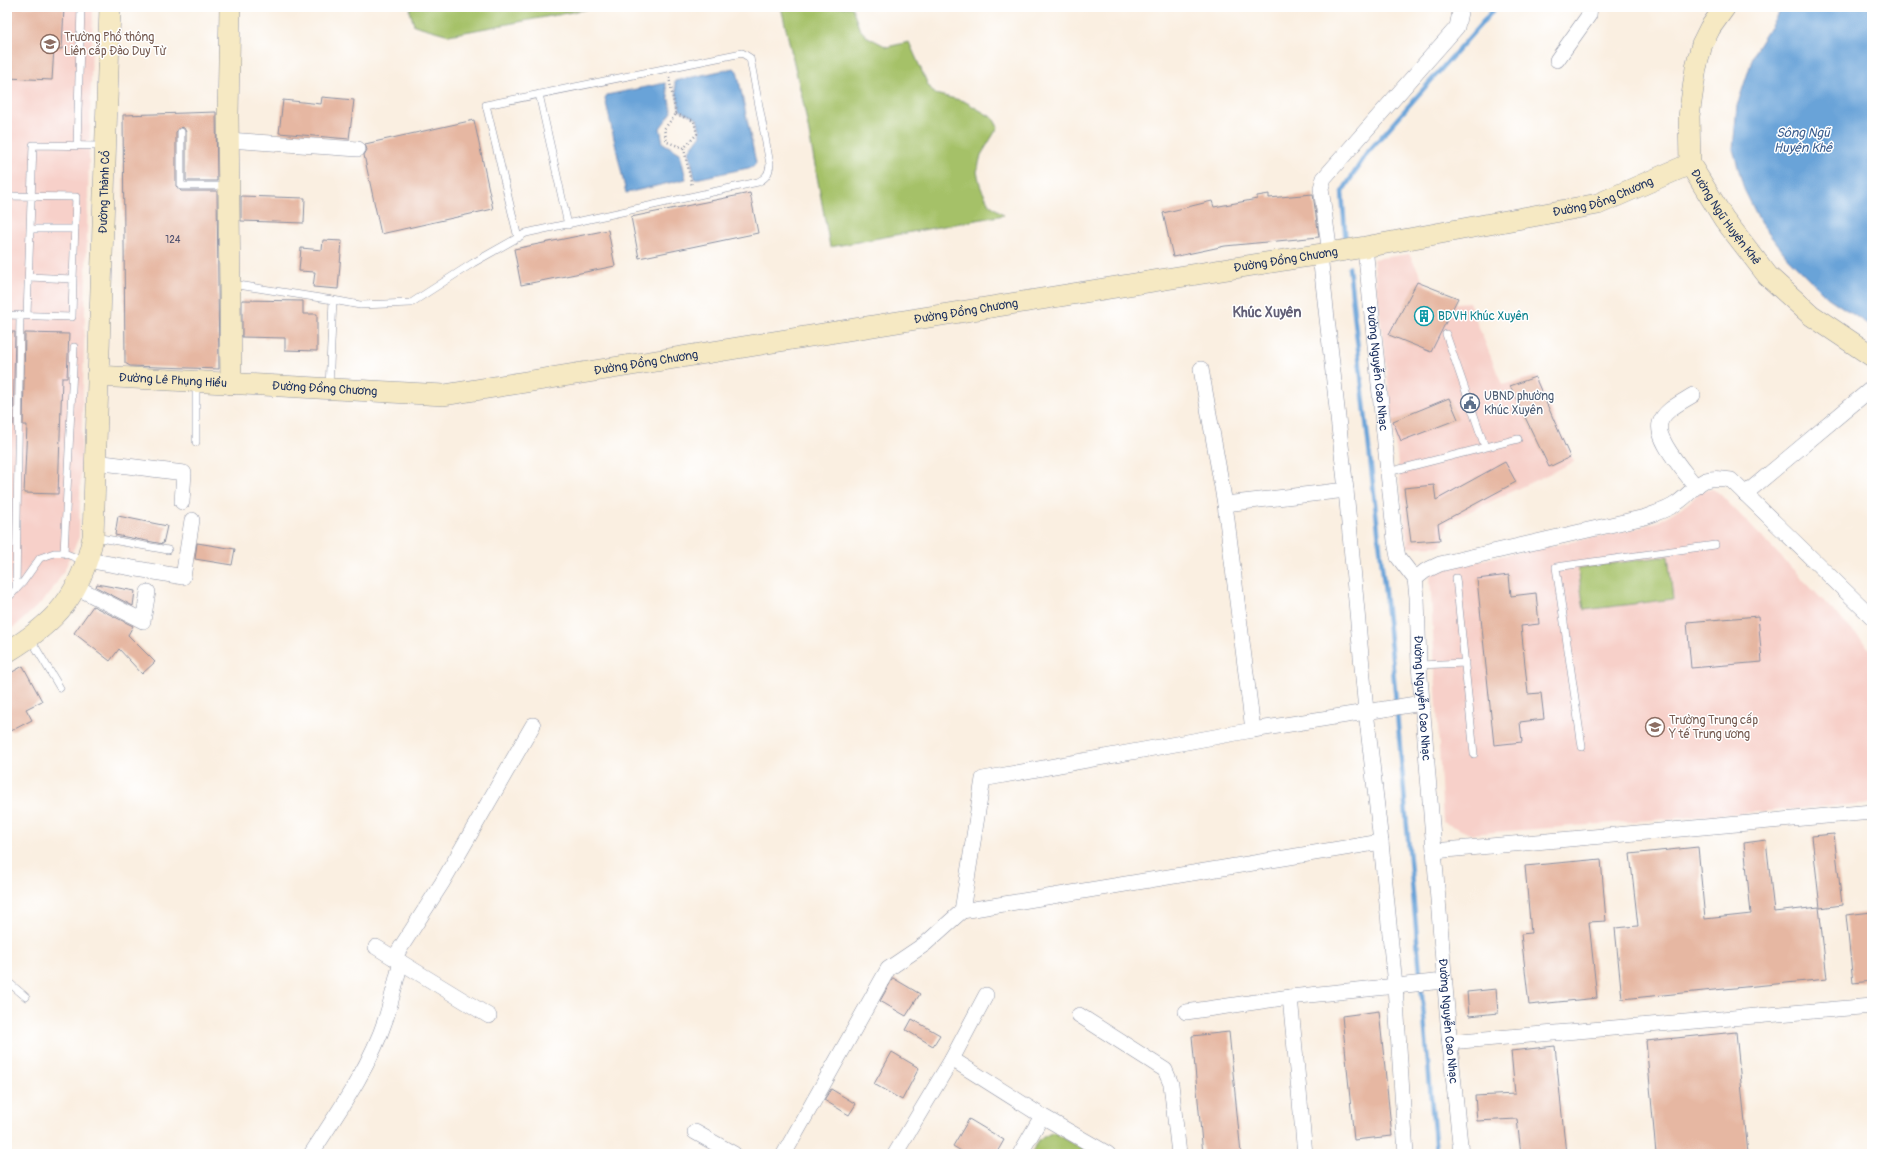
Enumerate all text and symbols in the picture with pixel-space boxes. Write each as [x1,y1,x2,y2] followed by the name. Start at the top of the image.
[64,29,167,59] place label: Trường Phổ thông Liên cấp Đào Duy Từ
[39,33,61,55] school or university icon: Trường Phổ thông Liên cấp Đào Duy Từ
[1774,125,1833,156] water label: Sông Ngũ Huyện Khê
[96,150,113,234] street label: Đường Thành Cổ
[1687,167,1764,268] street label: Đường Ngũ Huyện Khê
[1552,174,1656,220] street label: Đường Đồng Chương
[165,234,181,246] house number: 124
[1233,244,1339,276] street label: Đường Đồng Chương
[913,296,1019,327] street label: Đường Đồng Chương
[1233,304,1301,321] district label: Khúc Xuyên
[1363,305,1391,432] street label: Đường Nguyễn Cao Nhạc
[1413,305,1435,327] building icon: BDVH Khúc Xuyên
[1438,309,1529,324] place label: BDVH Khúc Xuyên
[593,347,699,379] street label: Đường Đồng Chương
[118,370,227,391] street label: Đường Lê Phụng Hiểu
[272,379,378,399] street label: Đường Đồng Chương
[1484,389,1554,418] place label: UBND phường Khúc Xuyên
[1459,392,1481,414] public building icon: UBND phường Khúc Xuyên
[1410,635,1434,761] street label: Đường Nguyễn Cao Nhạc
[1668,712,1758,742] place label: Trường Trung cấp Y tế Trung ương
[1644,716,1666,738] school or university icon: Trường Trung cấp Y tế Trung ương
[1435,958,1461,1084] street label: Đường Nguyễn Cao Nhạc

